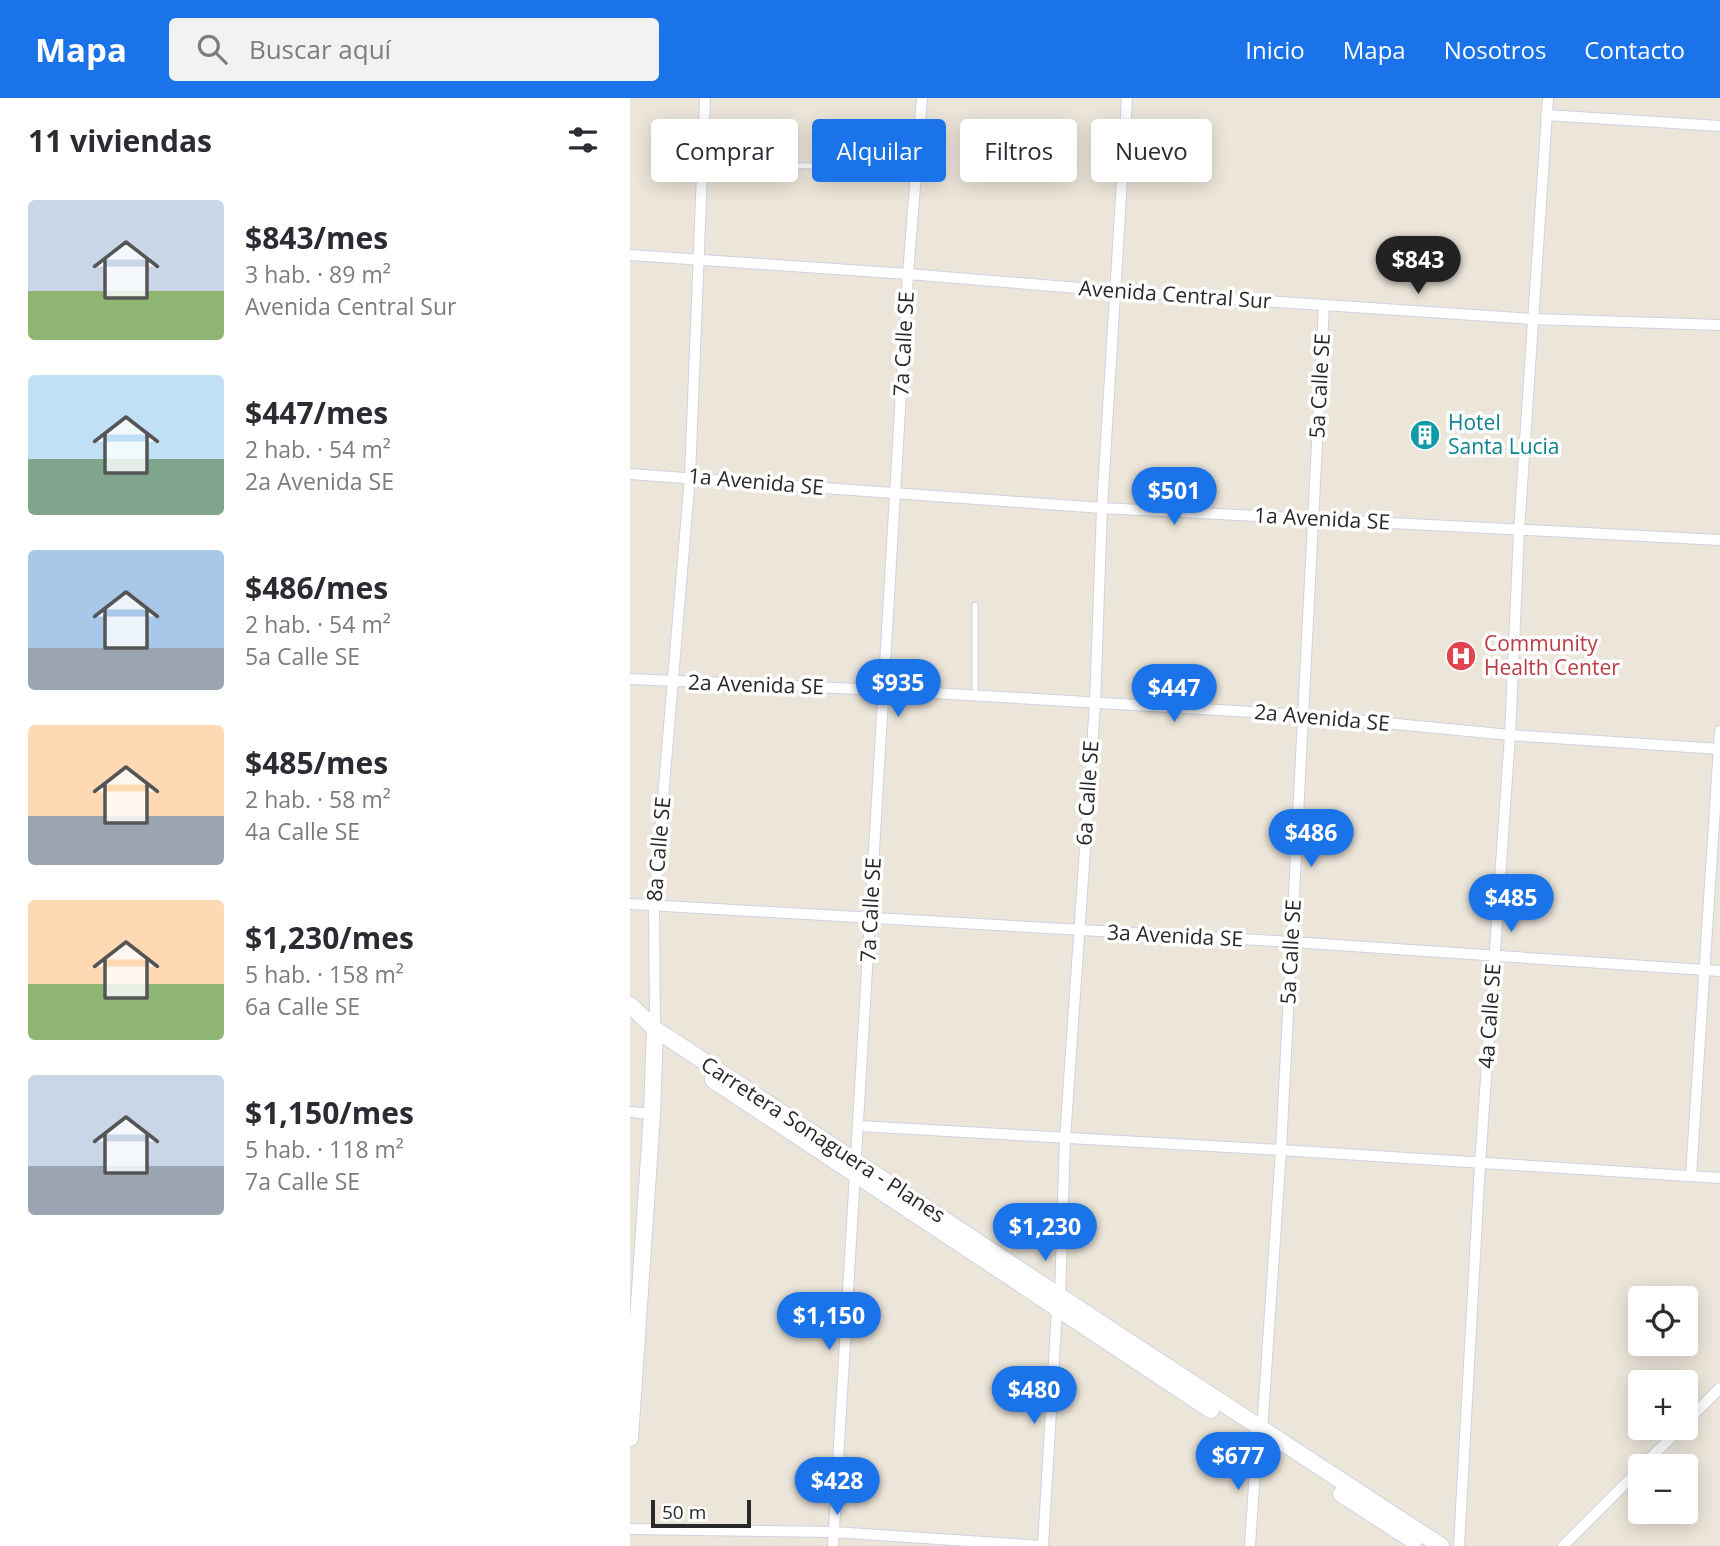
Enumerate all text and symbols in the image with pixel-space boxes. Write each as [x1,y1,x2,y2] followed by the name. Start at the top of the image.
[169,18,659,81] search box
[35,27,127,72] text: Mapa
[193,30,231,68] icon: search
[249,31,391,67] text: Buscar aquí
[1245,33,1305,66] text: Inicio
[1343,33,1406,66] text: Mapa
[1444,33,1546,66] text: Nosotros
[1584,33,1685,66] text: Contacto
[651,119,798,182] chip: Comprar
[812,119,946,182] chip: Alquilar
[960,119,1077,182] chip: Filtros
[1091,119,1212,182] chip: Nuevo
[28,120,212,161] text: 11 viviendas
[564,121,602,159] icon: filters
[245,217,388,258] text: $843/mes
[84,228,168,312] icon: home
[1377,236,1459,296] pin: $843
[1392,243,1444,275] text: $843
[245,258,391,290] text: 3 hab. · 89 m²
[1078,273,1273,315] street label: Avenida Central Sur
[245,290,456,322] text: Avenida Central Sur
[886,291,920,397] street label: 7a Calle SE
[1302,333,1336,439] street label: 5a Calle SE
[245,392,388,433] text: $447/mes
[84,403,168,487] icon: home
[1448,408,1560,460] place label: Hotel Santa Lucia
[1408,418,1442,452] building icon: Hotel Santa Lucia
[245,433,391,465] text: 2 hab. · 54 m²
[687,461,825,501] street label: 1a Avenida SE
[245,465,394,497] text: 2a Avenida SE
[1133,468,1215,527] pin: $501
[1148,474,1200,506] text: $501
[1253,500,1391,536] street label: 1a Avenida SE
[245,567,388,608] text: $486/mes
[84,578,168,662] icon: home
[245,608,391,640] text: 2 hab. · 54 m²
[1484,629,1620,681] place label: Community Health Center
[1444,639,1478,673] hospital icon: Community Health Center
[245,640,360,672] text: 5a Calle SE
[857,660,939,719] pin: $935
[1133,664,1215,724] pin: $447
[872,666,924,698] text: $935
[688,668,824,700] street label: 2a Avenida SE
[1148,671,1200,703] text: $447
[1253,697,1391,737] street label: 2a Avenida SE
[1069,740,1105,846] street label: 6a Calle SE
[245,742,388,783] text: $485/mes
[84,753,168,837] icon: home
[245,783,391,815] text: 2 hab. · 58 m²
[639,795,677,902] street label: 8a Calle SE
[1270,810,1352,869] pin: $486
[245,815,360,847] text: 4a Calle SE
[1285,816,1337,848] text: $486
[853,857,887,963] street label: 7a Calle SE
[1470,874,1552,934] pin: $485
[1485,881,1537,913] text: $485
[1273,899,1307,1005] street label: 5a Calle SE
[245,917,414,958] text: $1,230/mes
[1106,917,1244,953] street label: 3a Avenida SE
[84,928,168,1012] icon: home
[245,958,404,990] text: 5 hab. · 158 m²
[1471,963,1507,1069] street label: 4a Calle SE
[245,990,360,1022] text: 6a Calle SE
[696,1050,951,1229] street label: Carretera Sonaguera - Planes
[245,1092,414,1133] text: $1,150/mes
[84,1103,168,1187] icon: home
[245,1133,404,1165] text: 5 hab. · 118 m²
[245,1165,360,1197] text: 7a Calle SE
[988,1204,1102,1263] pin: $1,230
[1009,1210,1081,1242] text: $1,230
[1628,1286,1698,1524] map controls
[1628,1286,1698,1356] button: locate
[772,1292,886,1352] pin: $1,150
[793,1299,865,1331] text: $1,150
[993,1366,1075,1426] pin: $480
[1628,1370,1698,1440] button: +
[1008,1373,1060,1405] text: $480
[1197,1432,1279,1492] pin: $677
[1212,1439,1264,1471] text: $677
[1628,1454,1698,1524] button: −
[796,1458,878,1517] pin: $428
[811,1464,863,1496] text: $428
[651,1497,751,1529] scale bar
[662,1499,706,1525] text: 50 m

